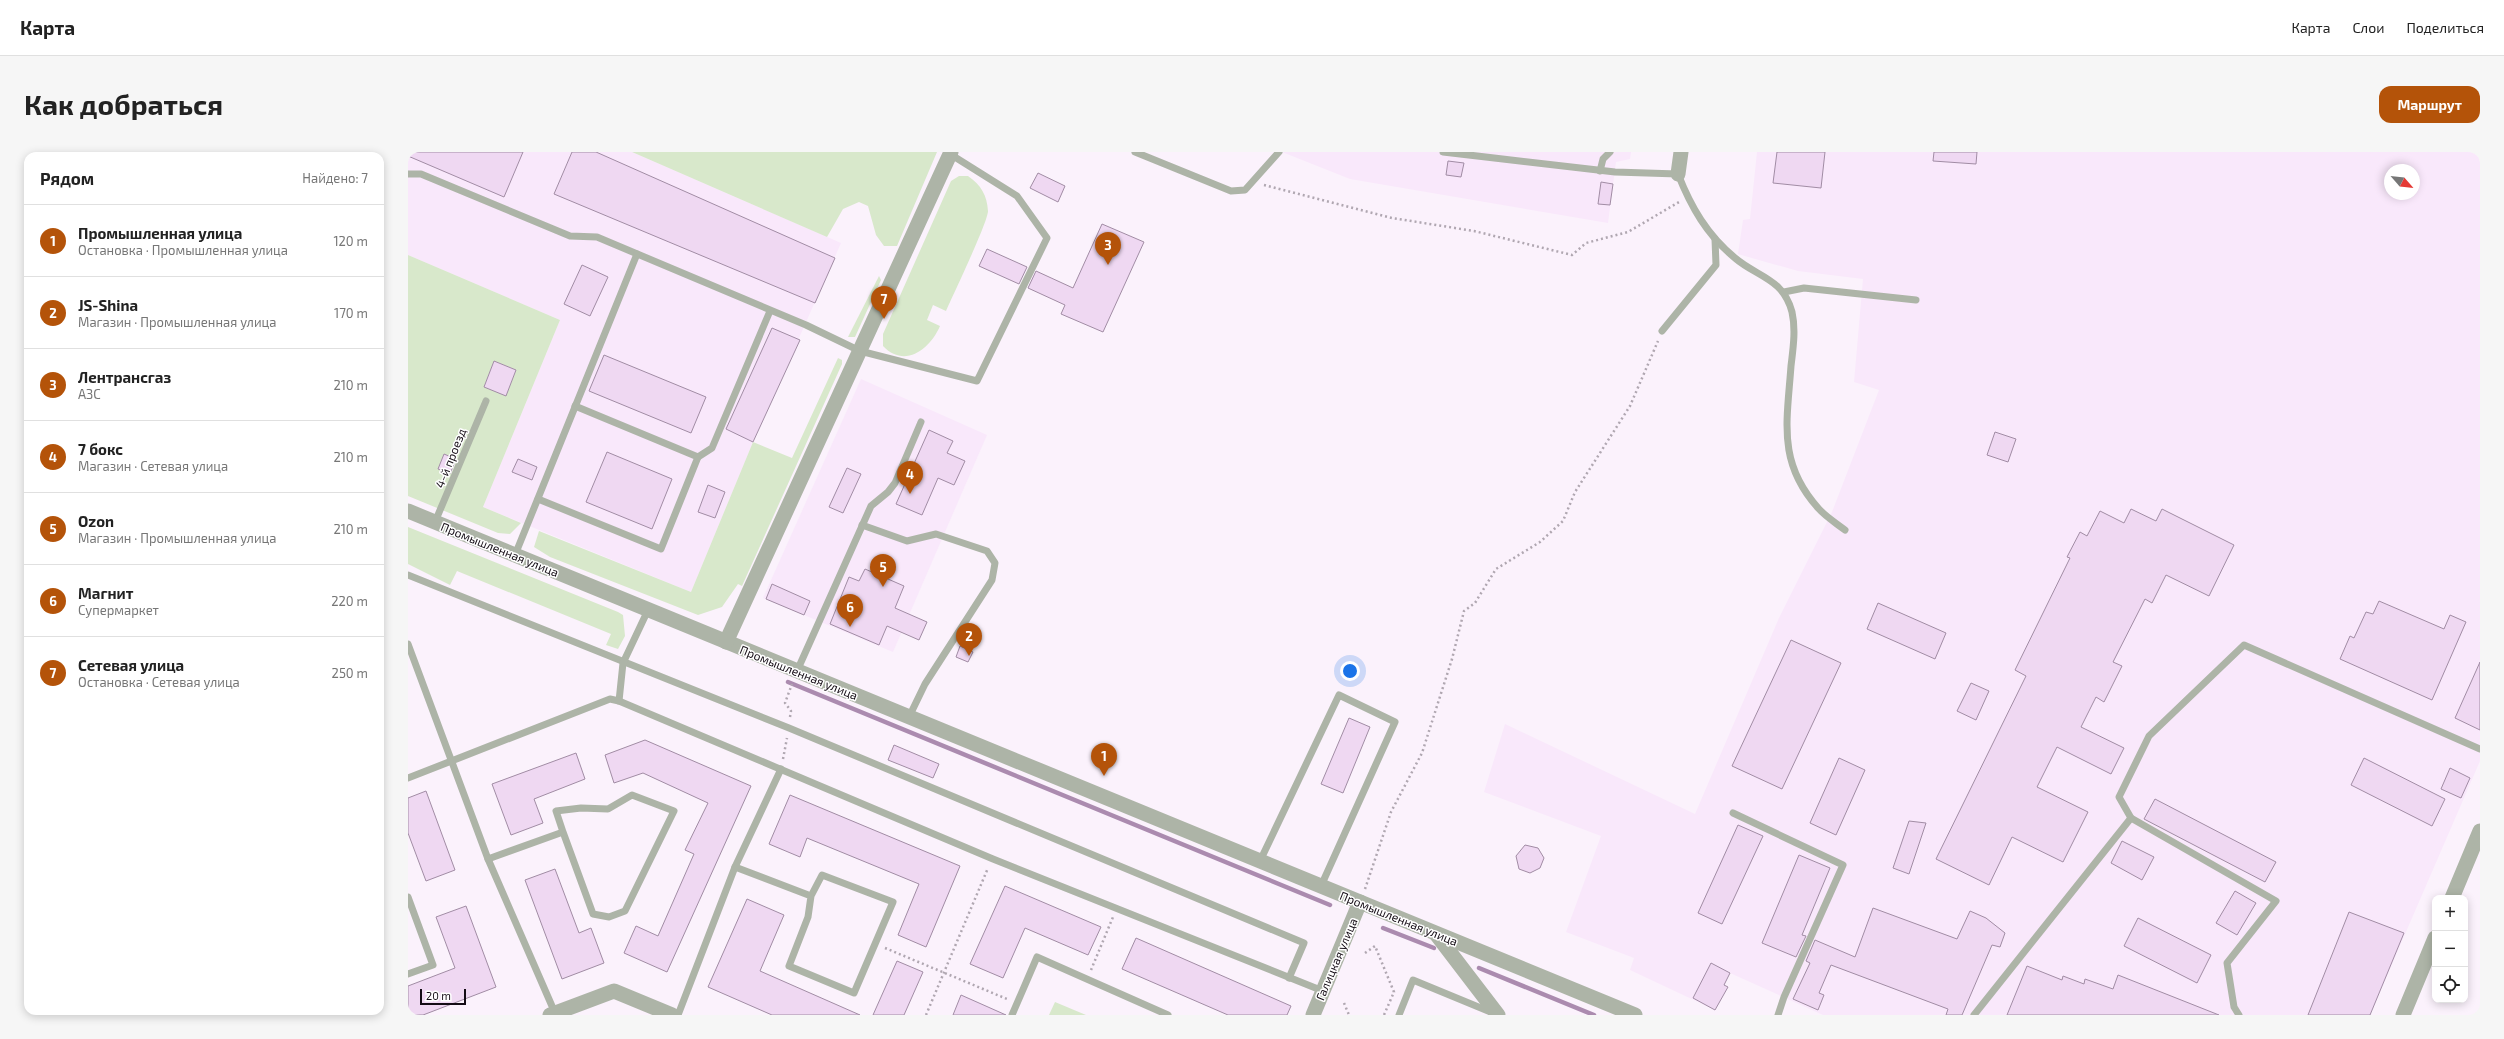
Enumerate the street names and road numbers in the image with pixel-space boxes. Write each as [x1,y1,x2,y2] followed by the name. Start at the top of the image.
[432,426,468,490] street label: 4-й проезд
[439,519,561,580] street label: Промышленная улица
[738,642,860,703] street label: Промышленная улица
[1338,888,1460,949] street label: Промышленная улица
[1312,916,1361,1003] street label: Галицкая улица

